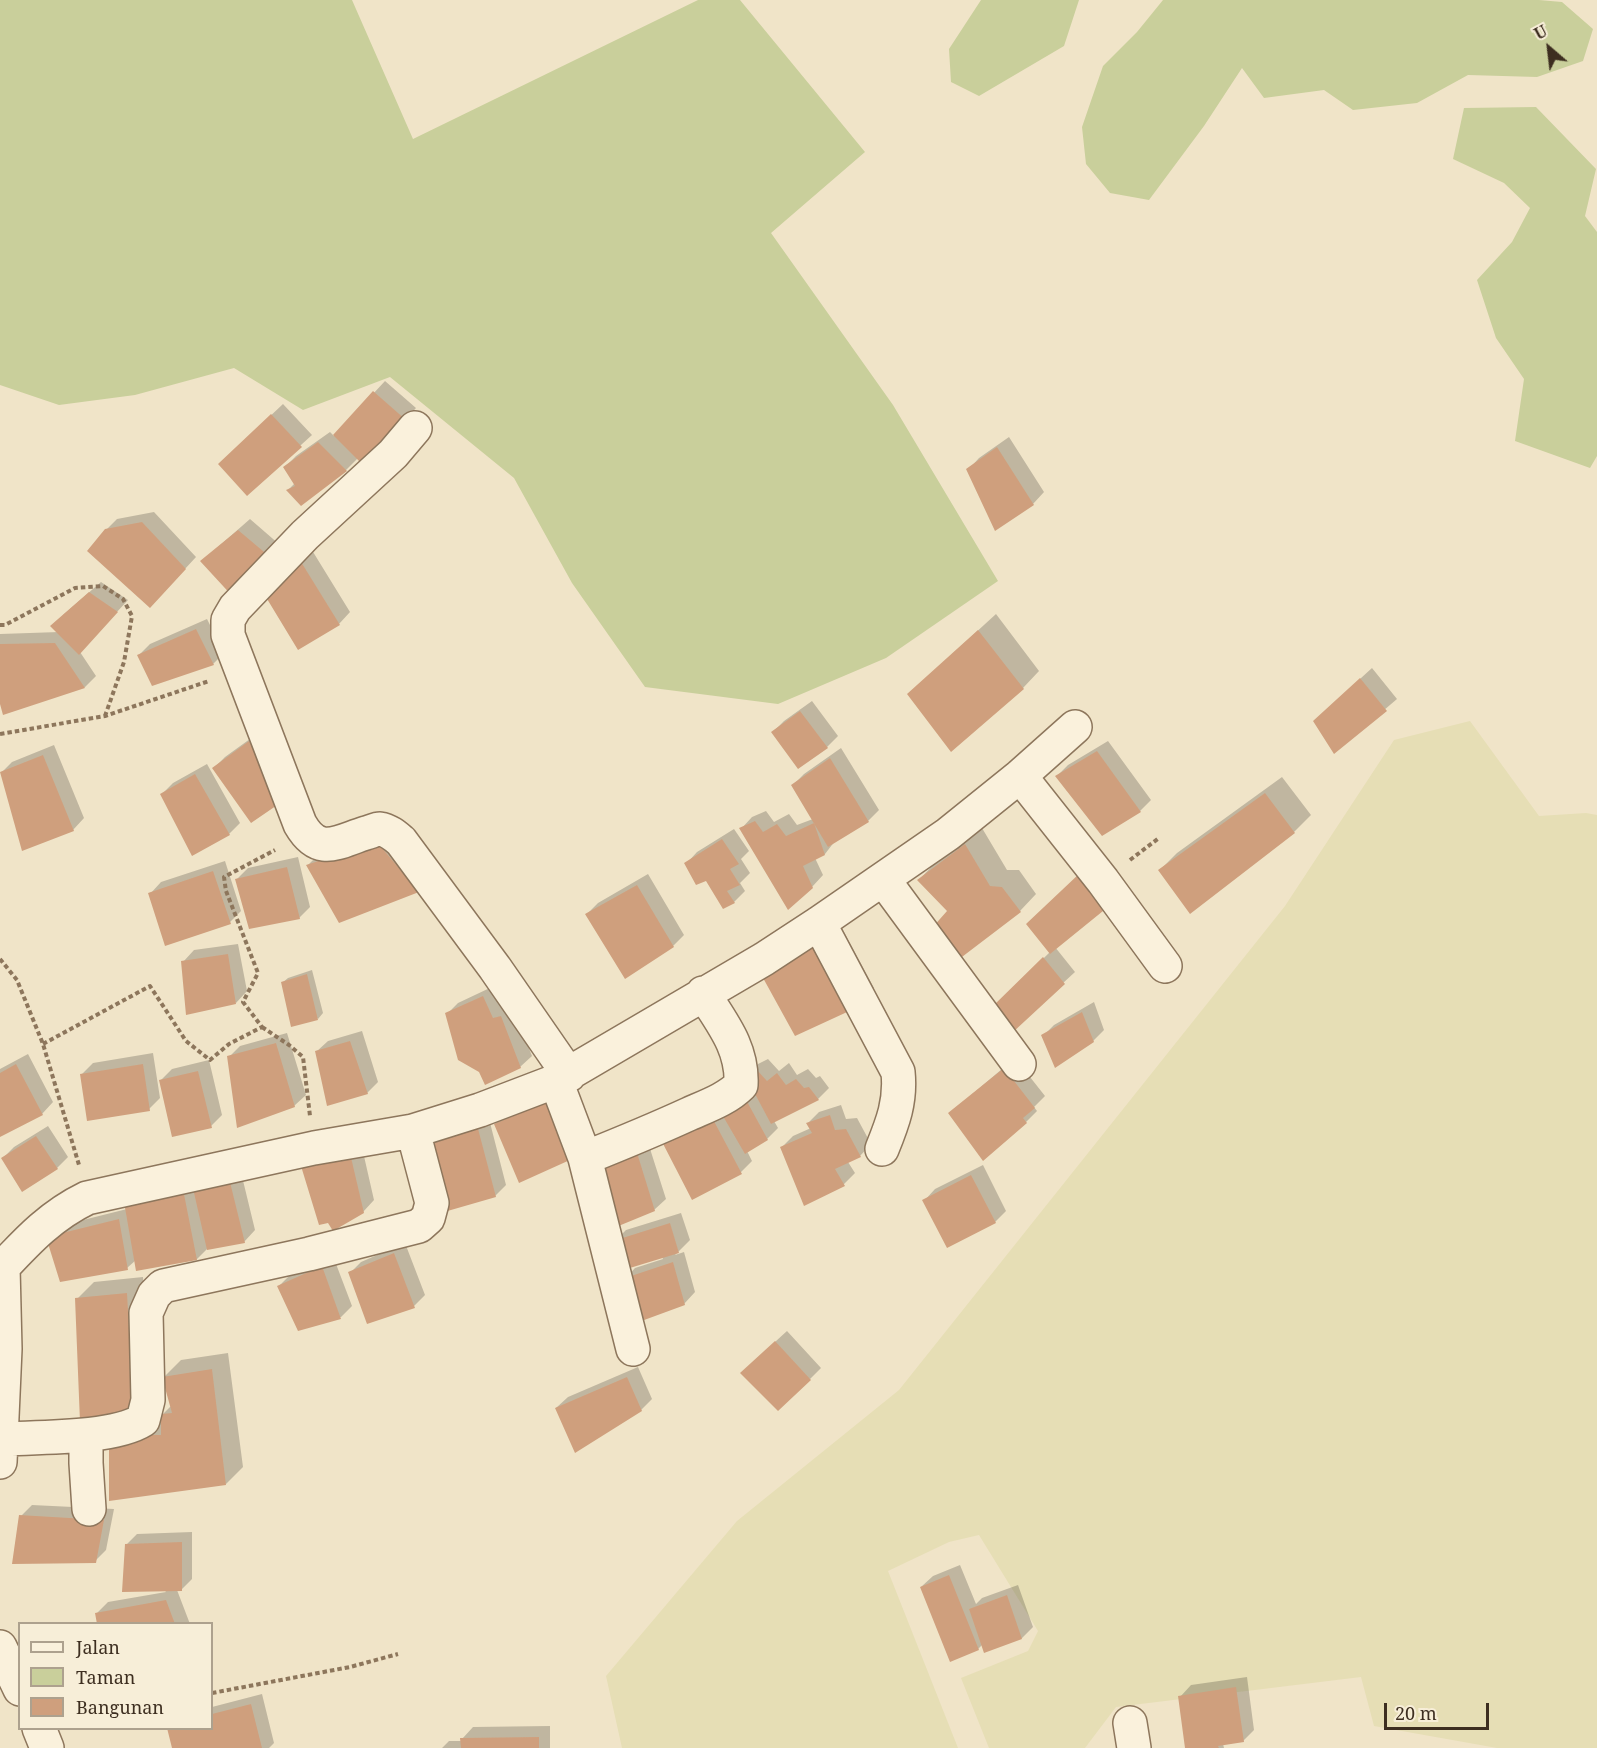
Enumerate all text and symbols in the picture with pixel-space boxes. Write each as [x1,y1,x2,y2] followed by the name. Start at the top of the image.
[1519,18,1579,78] north arrow
[1530,20,1551,45] text: U
[18,1622,213,1730] legend
[76,1635,120,1659] text: Jalan
[76,1665,135,1689] text: Taman
[1387,1691,1492,1729] scale bar
[76,1695,164,1719] text: Bangunan
[1395,1701,1437,1725] text: 20 m

